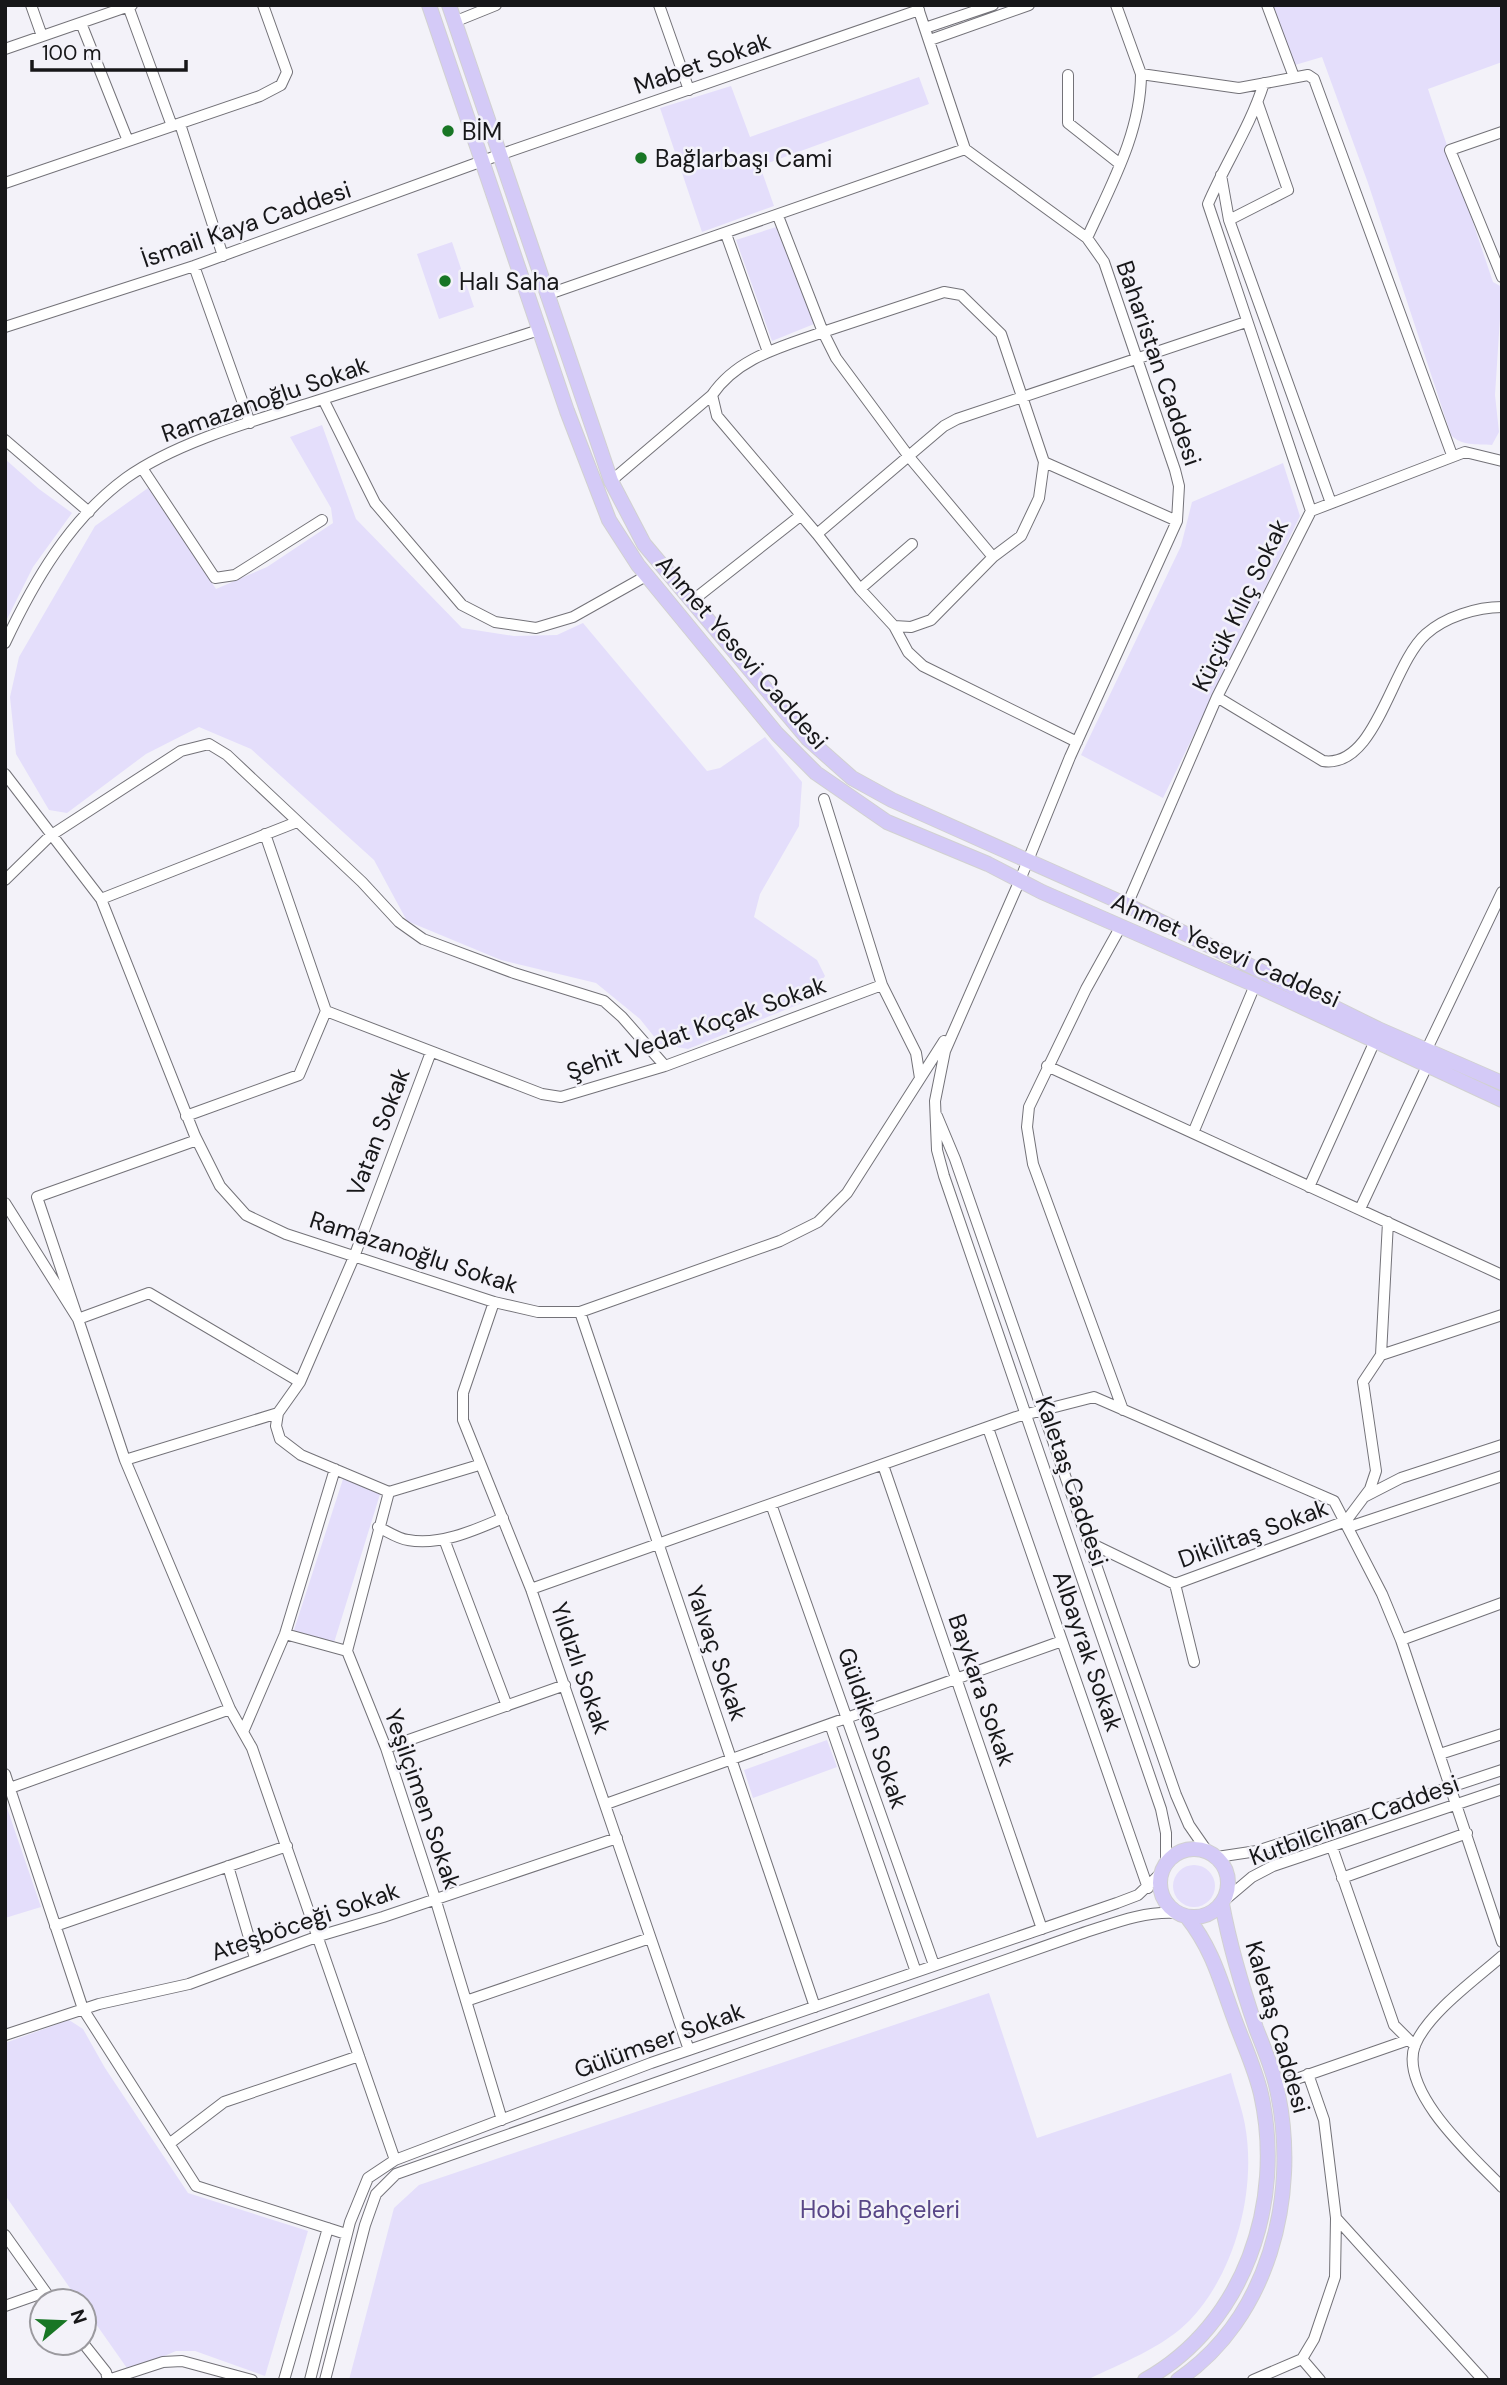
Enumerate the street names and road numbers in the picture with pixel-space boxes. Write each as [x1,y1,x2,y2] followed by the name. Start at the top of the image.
[630,25,774,101] street label: Mabet Sokak
[137,174,355,274] street label: İsmail Kaya Caddesi
[1109,256,1209,470] street label: Baharistan Caddesi
[157,349,373,449] street label: Ramazanoğlu Sokak
[1185,513,1295,697] street label: Küçük Kılıç Sokak
[649,548,835,756] street label: Ahmet Yesevi Caddesi
[1107,886,1345,1014] street label: Ahmet Yesevi Caddesi
[562,969,830,1087] street label: Şehit Vedat Koçak Sokak
[339,1063,417,1201] street label: Vatan Sokak
[306,1204,522,1300] street label: Ramazanoğlu Sokak
[1028,1392,1116,1570] street label: Kaletaş Caddesi
[1174,1492,1332,1574] street label: Dikilitaş Sokak
[1046,1566,1130,1736] street label: Albayrak Sokak
[679,1581,755,1725] street label: Yalvaç Sokak
[544,1598,618,1738] street label: Yıldızlı Sokak
[941,1610,1023,1770] street label: Baykara Sokak
[831,1643,915,1813] street label: Güldiken Sokak
[378,1705,468,1893] street label: Yeşilçimen Sokak
[1245,1768,1463,1872] street label: Kutbilcihan Caddesi
[207,1874,403,1968] street label: Ateşböceği Sokak
[1239,1937,1317,2117] street label: Kaletaş Caddesi
[570,1995,748,2085] street label: Gülümser Sokak

